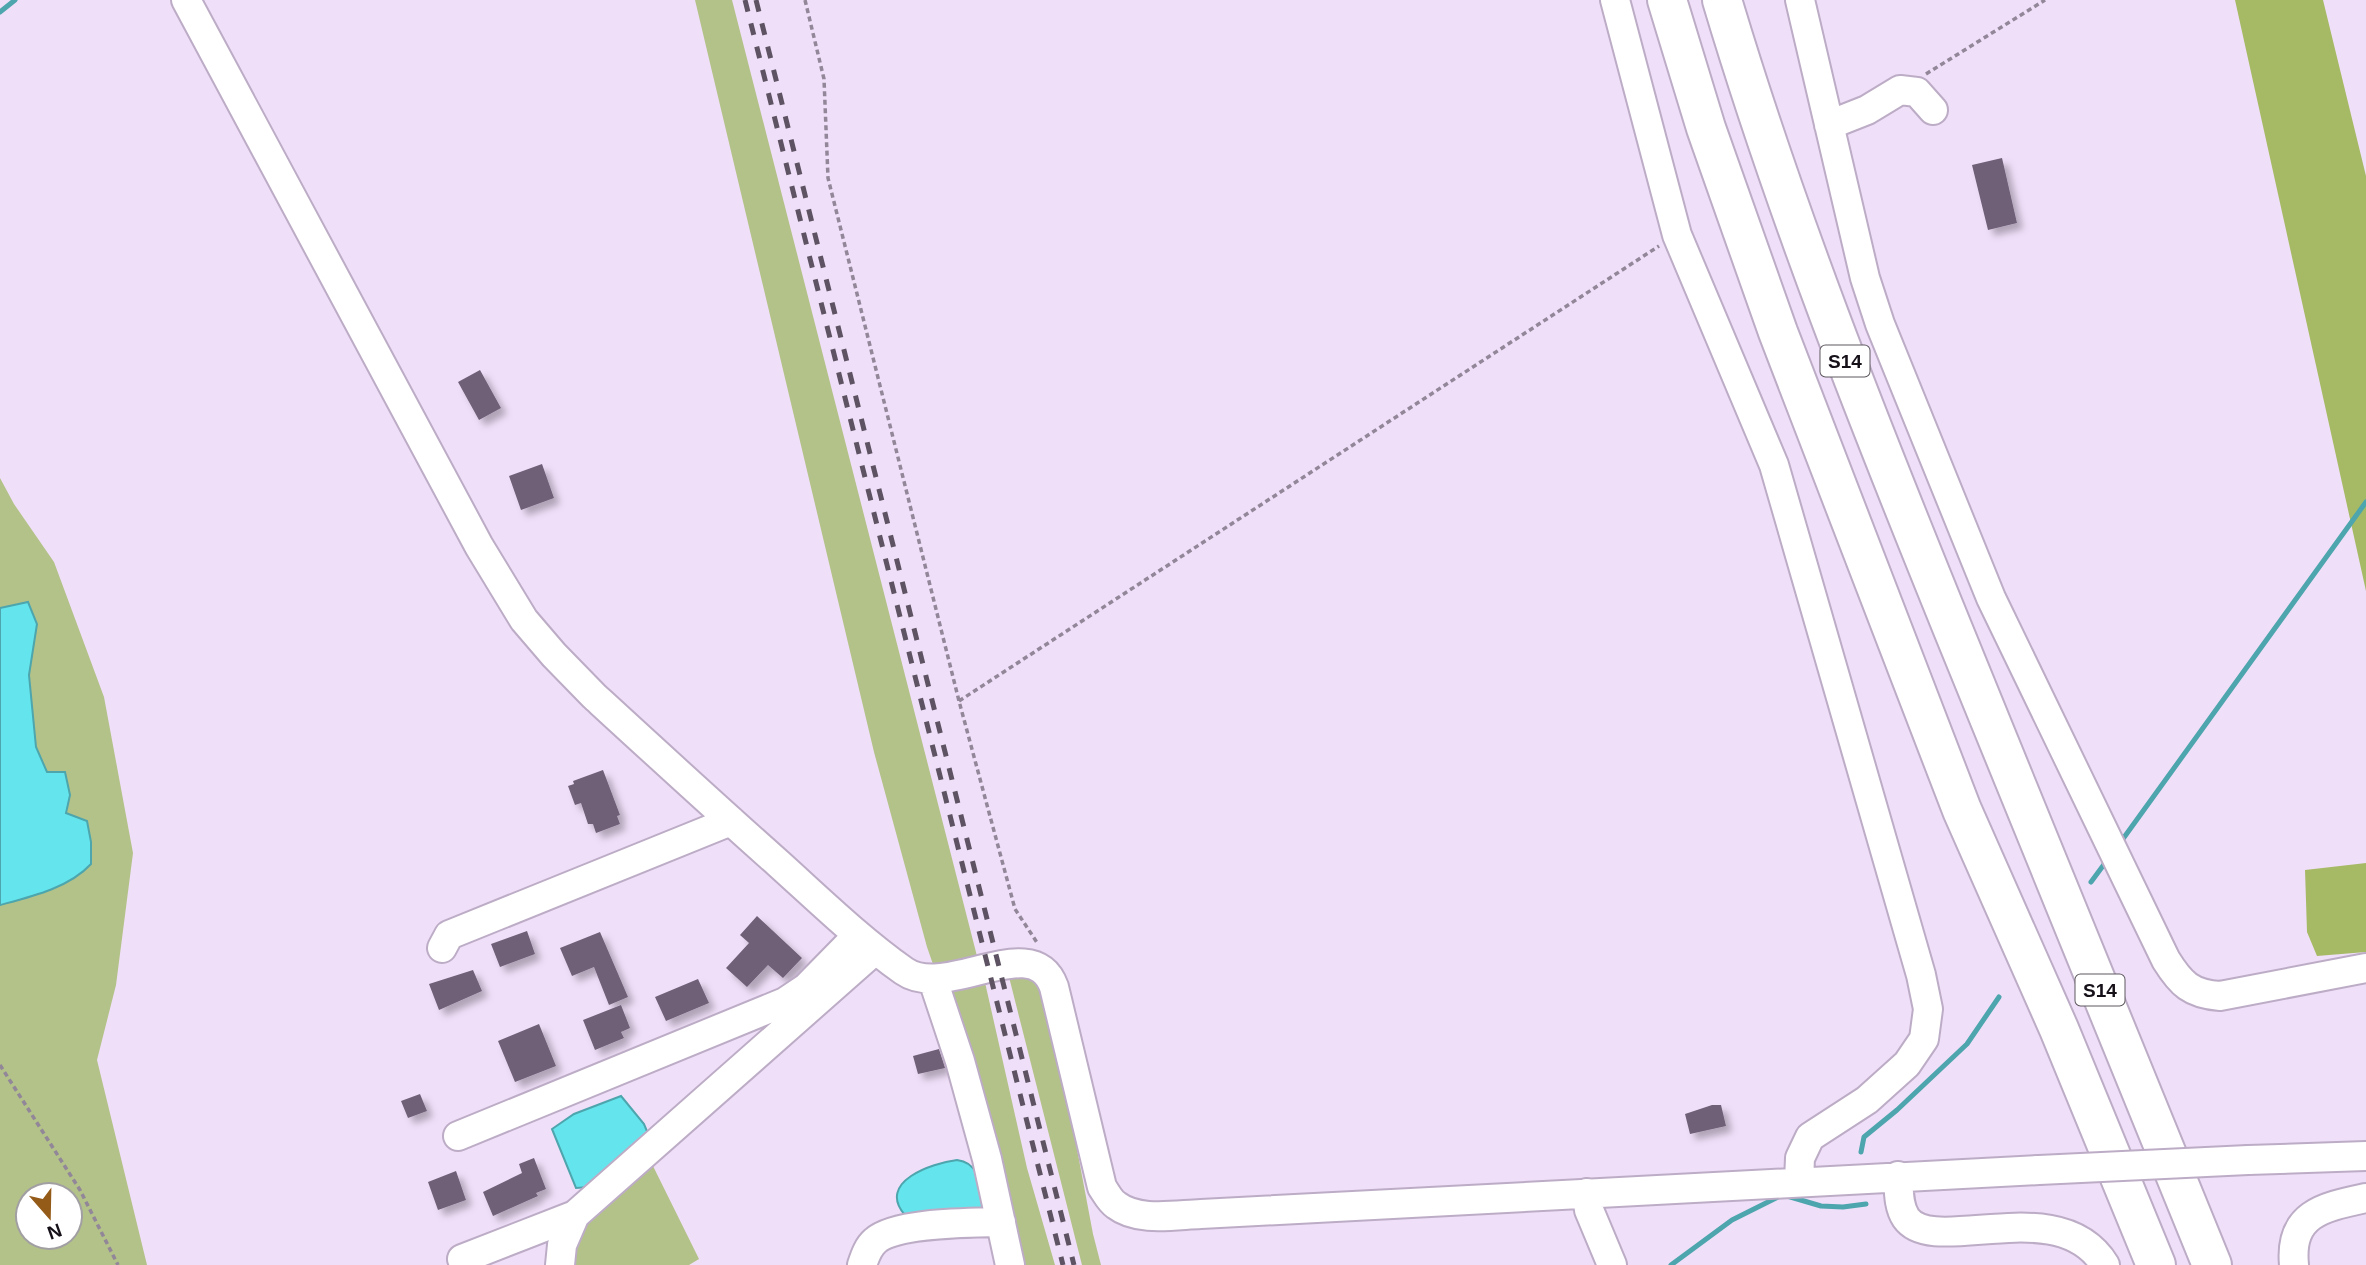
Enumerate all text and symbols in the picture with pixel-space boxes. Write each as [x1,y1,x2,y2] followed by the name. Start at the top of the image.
[1820,346,1870,376] road number: S14
[2076,974,2124,1006] road number: S14
[14,1181,84,1251] north arrow
[45,1219,65,1244] text: N

